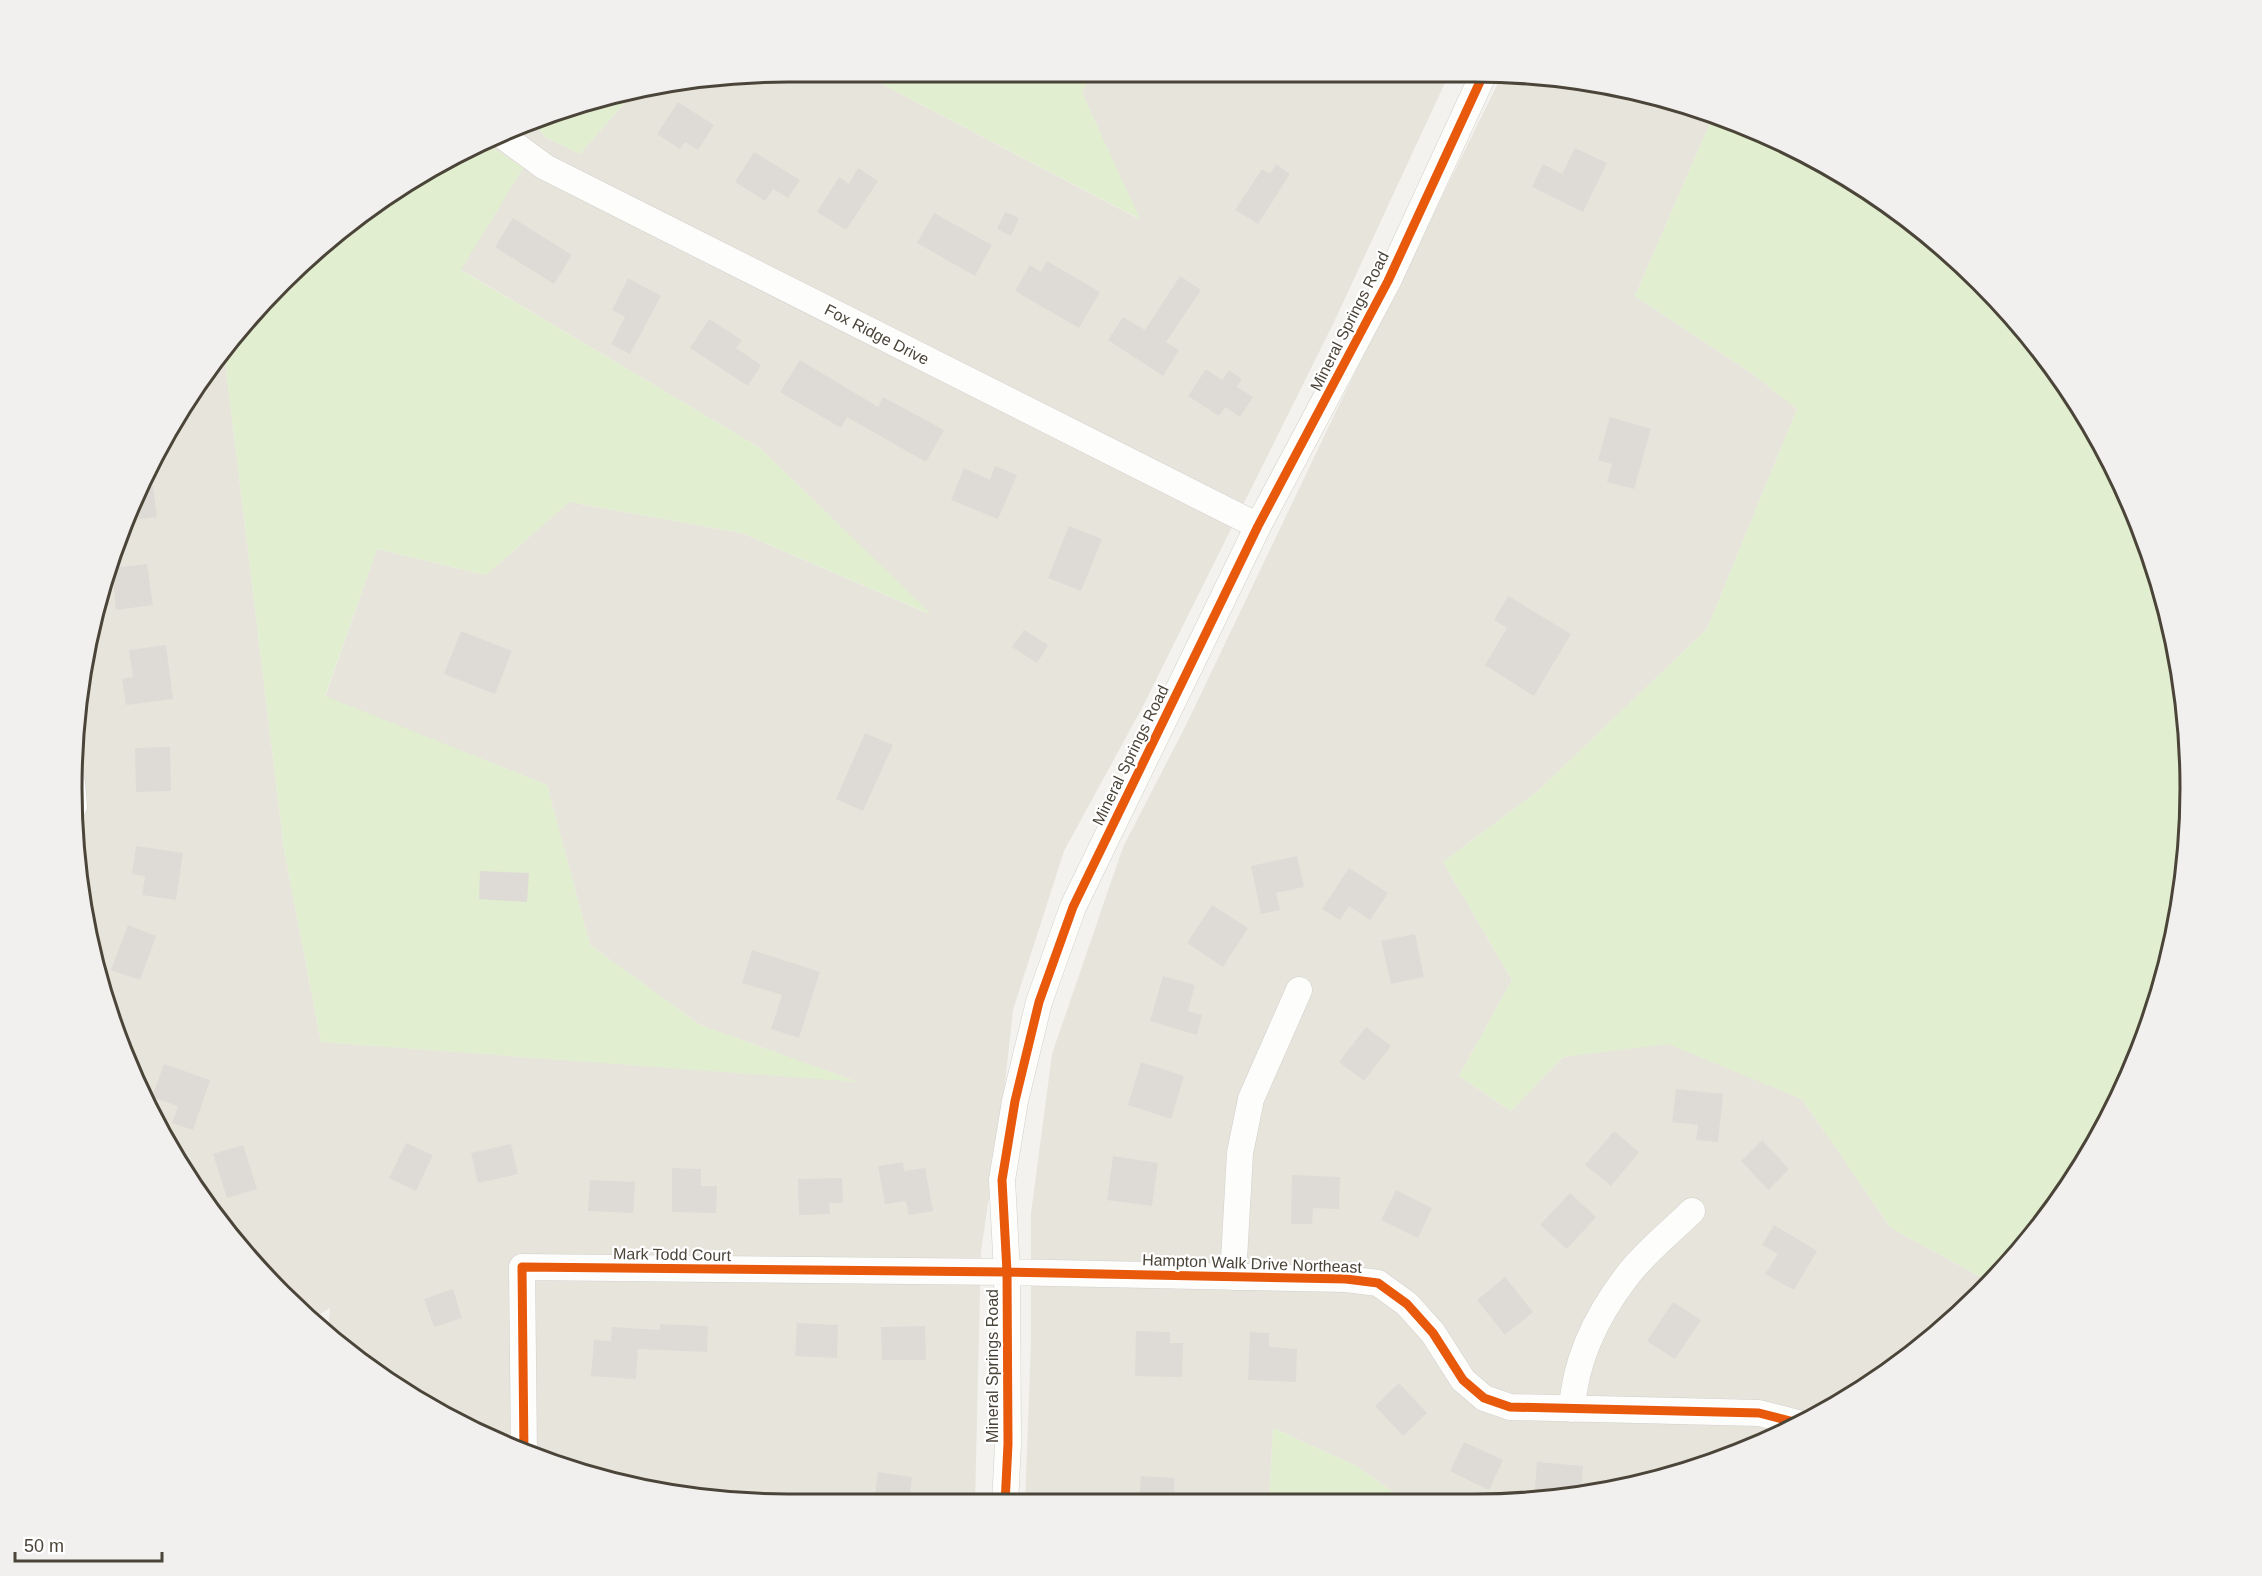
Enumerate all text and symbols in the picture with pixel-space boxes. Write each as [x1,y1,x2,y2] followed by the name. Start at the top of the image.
[1307,249,1392,394] street label: Mineral Springs Road
[822,301,932,368] street label: Fox Ridge Drive
[1089,682,1172,828] street label: Mineral Springs Road
[613,1245,732,1264] street label: Mark Todd Court
[1142,1251,1363,1276] street label: Hampton Walk Drive Northeast
[984,1289,1001,1443] street label: Mineral Springs Road
[15,1525,162,1563] scale bar
[24,1536,64,1556] text: 50 m

